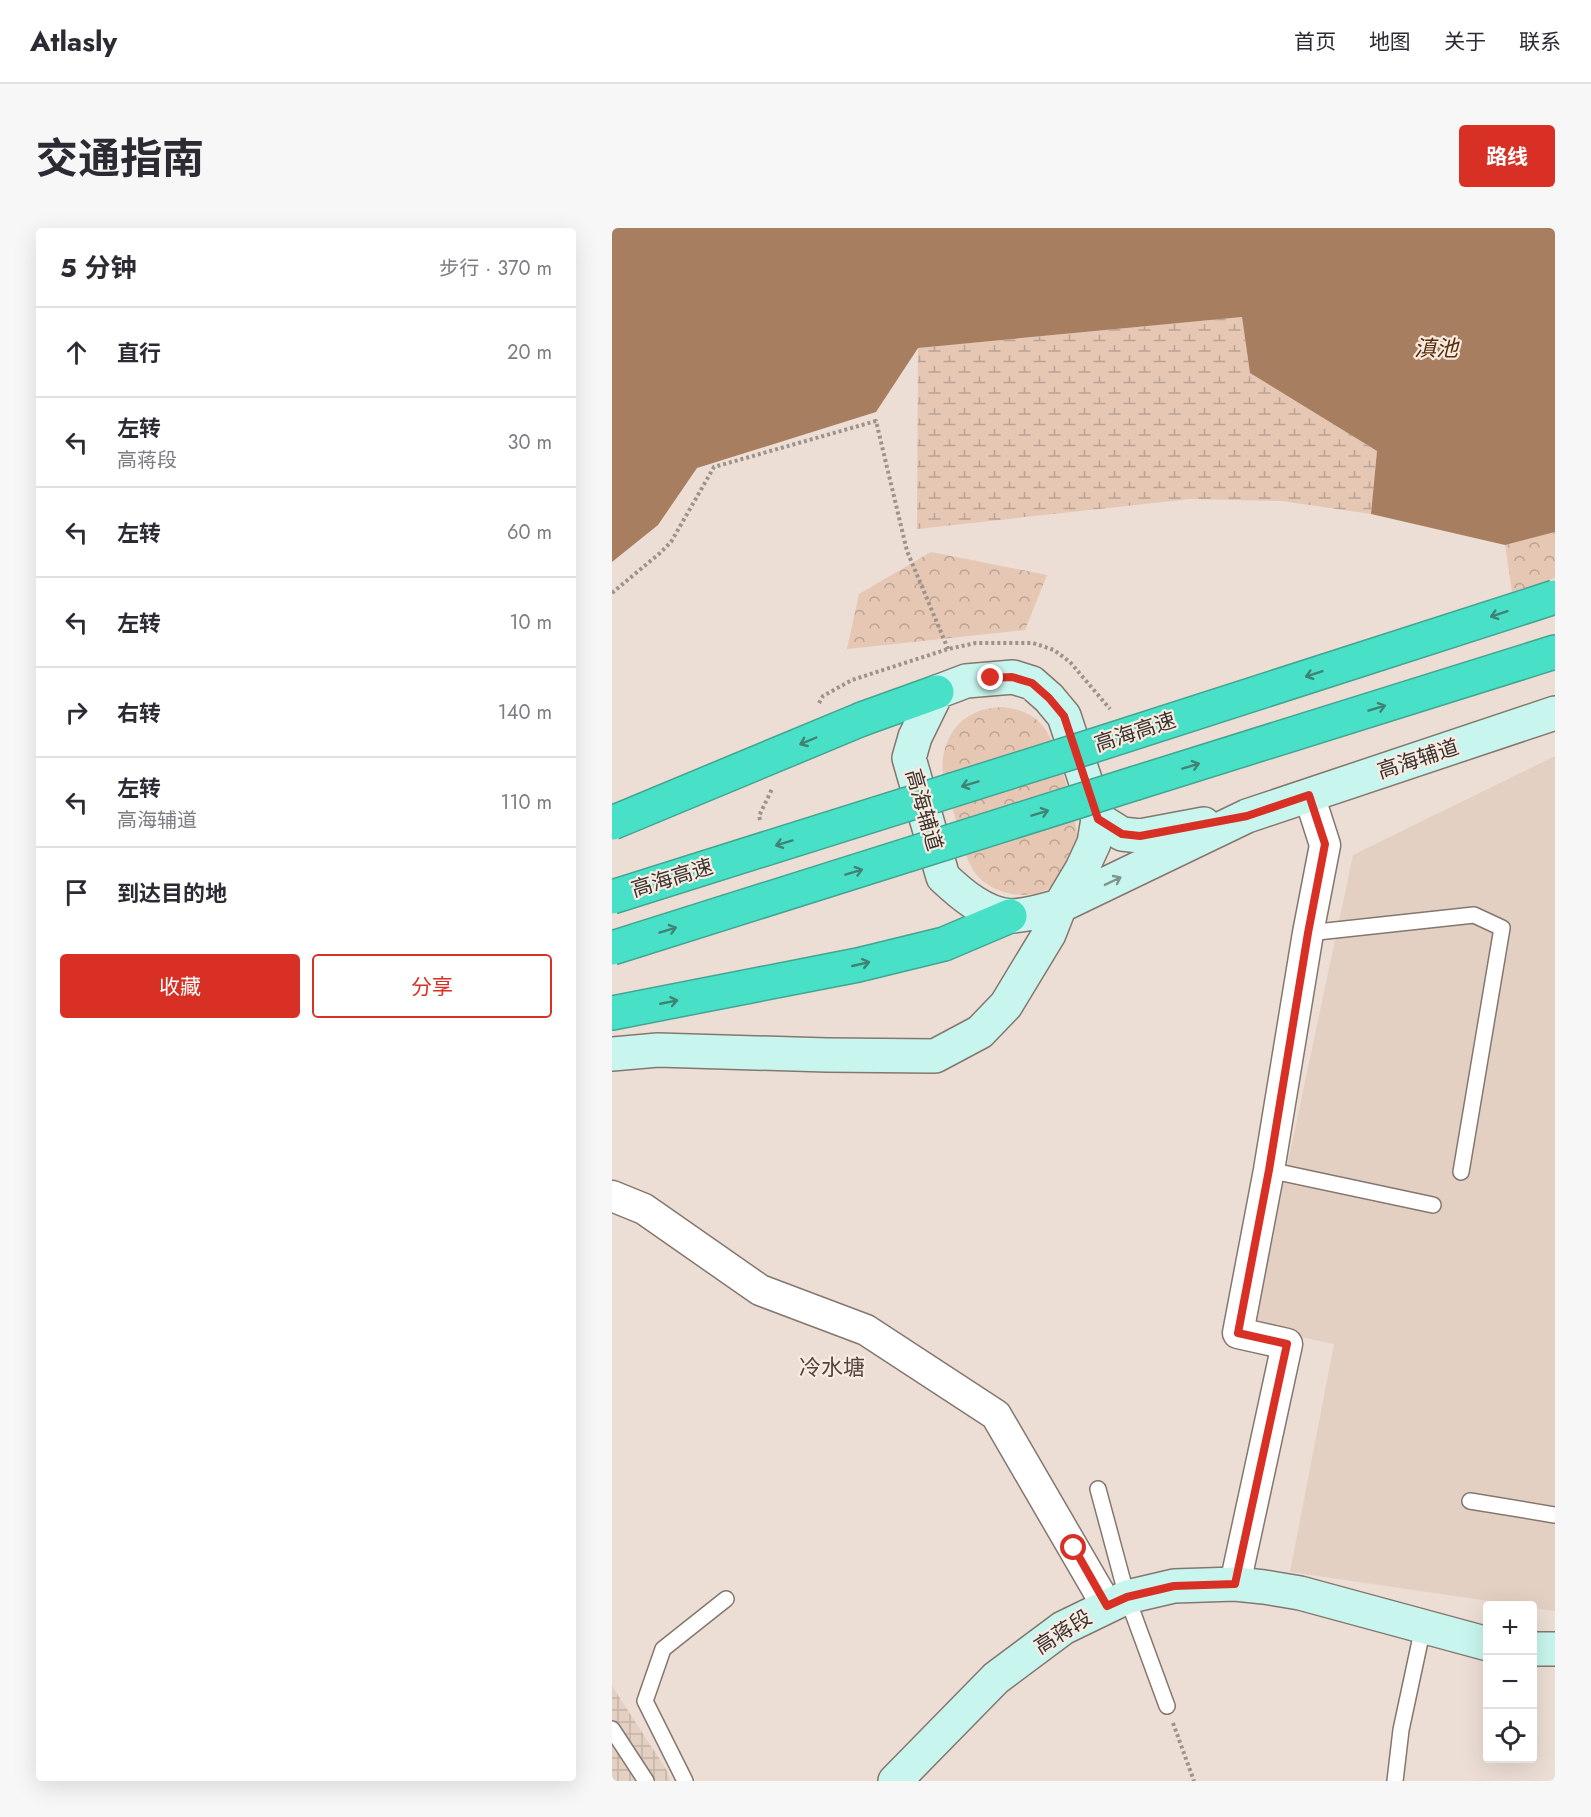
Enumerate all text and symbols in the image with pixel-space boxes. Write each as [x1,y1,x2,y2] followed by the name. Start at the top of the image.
[30,21,117,62] text: Atlasly
[1294,27,1336,57] text: 首页
[1369,27,1411,57] text: 地图
[1444,27,1486,57] text: 关于
[1519,27,1561,57] text: 联系
[1459,125,1555,187] button: 路线
[36,128,204,189] text: 交通指南
[60,249,137,287] text: 5 分钟
[439,254,552,283] text: 步行 · 370 m
[1414,332,1460,364] water label: 滇池
[60,336,93,369] icon: ahead
[117,337,161,369] text: 直行
[507,338,552,367] text: 20 m
[117,412,161,444] text: 左转
[60,426,93,459] icon: left
[507,428,552,457] text: 30 m
[117,446,177,475] text: 高蒋段
[60,516,93,549] icon: left
[117,517,161,549] text: 左转
[507,518,552,547] text: 60 m
[60,606,93,639] icon: left
[117,607,161,639] text: 左转
[509,608,552,637] text: 10 m
[1490,610,1509,621] one-way arrow
[977,664,1003,690] route end
[1305,670,1324,681] one-way arrow
[60,696,93,729] icon: right
[117,697,161,729] text: 右转
[498,698,552,727] text: 140 m
[1367,701,1386,712] one-way arrow
[1090,705,1180,759] street label: 高海高速
[1373,732,1463,786] street label: 高海辅道
[799,736,818,747] one-way arrow
[1181,760,1200,771] one-way arrow
[898,765,950,855] street label: 高海辅道
[117,772,161,804] text: 左转
[961,779,980,790] one-way arrow
[60,786,93,819] icon: left
[500,788,552,817] text: 110 m
[117,806,197,835] text: 高海辅道
[1030,807,1049,818] one-way arrow
[775,838,794,849] one-way arrow
[627,851,717,905] street label: 高海高速
[844,866,863,877] one-way arrow
[1104,874,1122,886] one-way arrow
[60,876,93,909] icon: arrive
[117,877,227,909] text: 到达目的地
[658,924,677,935] one-way arrow
[60,954,300,1018] button: 收藏
[312,954,552,1018] button: 分享
[851,957,870,969] one-way arrow
[659,996,679,1007] one-way arrow
[799,1351,865,1383] district label: 冷水塘
[1060,1534,1086,1560] route start
[1483,1601,1537,1763] map controls
[1483,1601,1537,1655] button: +
[1028,1603,1098,1661] street label: 高蒋段
[1483,1655,1537,1709] button: −
[1483,1709,1537,1763] button: locate

